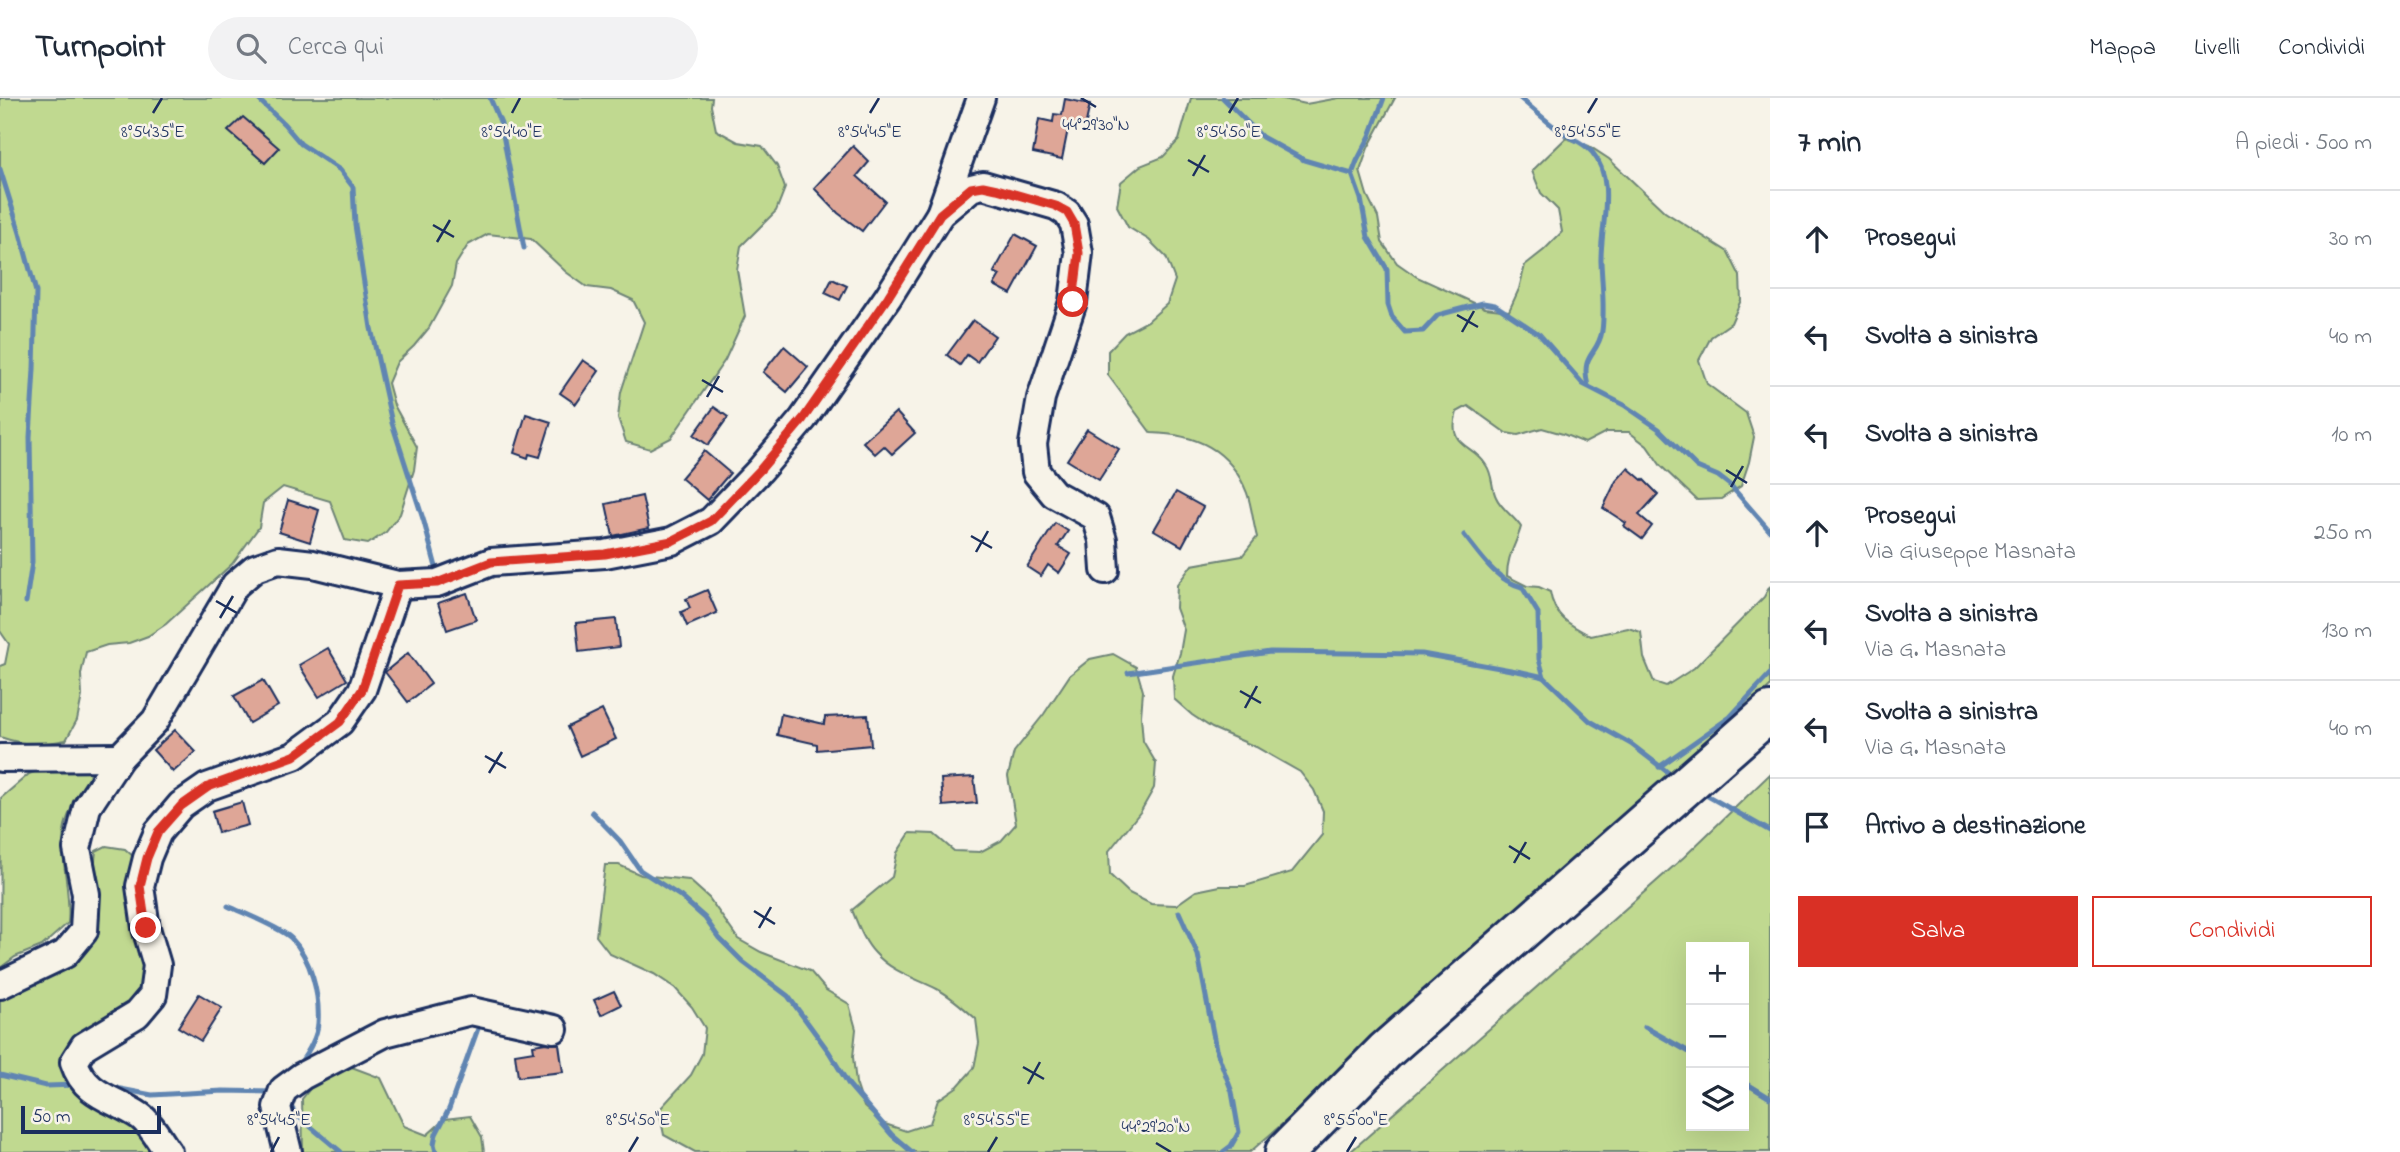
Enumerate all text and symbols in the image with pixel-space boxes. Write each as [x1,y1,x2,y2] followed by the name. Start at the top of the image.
[208,17,698,80] search box
[35,24,166,72] text: Turnpoint
[232,29,270,67] icon: search
[288,29,384,67] text: Cerca qui
[2089,31,2156,66] text: Mappa
[2194,31,2240,66] text: Livelli
[2278,31,2365,66] text: Condividi
[1062,113,1130,139] text: 44°29'30"N
[121,120,185,146] text: 8°54'35"E
[481,120,543,146] text: 8°54'40"E
[838,120,902,146] text: 8°54'45"E
[1197,120,1261,146] text: 8°54'50"E
[1555,120,1622,146] text: 8°54'55"E
[1798,122,1861,166] text: 7 min
[2235,127,2372,160] text: A piedi · 500 m
[1798,220,1836,258] icon: ahead
[1865,220,1956,258] text: Prosegui
[2329,223,2372,256] text: 30 m
[1057,286,1088,317] route start
[1798,318,1836,356] icon: left
[1865,318,2038,356] text: Svolta a sinistra
[2329,321,2372,354] text: 40 m
[1798,416,1836,454] icon: left
[1865,416,2038,454] text: Svolta a sinistra
[2331,419,2372,452] text: 10 m
[1865,498,1956,536] text: Prosegui
[1798,514,1836,552] icon: ahead
[2314,517,2372,550] text: 250 m
[1865,536,2076,569] text: Via Giuseppe Masnata
[1865,596,2038,634] text: Svolta a sinistra
[1798,612,1836,650] icon: left
[2322,615,2372,648] text: 130 m
[1865,634,2006,667] text: Via G. Masnata
[1865,694,2038,732] text: Svolta a sinistra
[1798,710,1836,748] icon: left
[2329,713,2372,746] text: 40 m
[1865,732,2006,765] text: Via G. Masnata
[1798,808,1836,846] icon: arrive
[1865,808,2086,846] text: Arrivo a destinazione
[1798,896,2078,967] button: Salva
[2092,896,2372,967] button: Condividi
[130,912,161,943] route end
[1686,942,1749,1131] map controls
[1686,942,1749,1005] button: +
[1686,1005,1749,1068] button: −
[1686,1068,1749,1131] button: layers
[21,1103,161,1135] scale bar
[32,1104,71,1131] text: 50 m
[247,1108,311,1134] text: 8°54'45"E
[606,1108,670,1134] text: 8°54'50"E
[964,1108,1031,1134] text: 8°54'55"E
[1324,1108,1388,1134] text: 8°55'00"E
[1122,1115,1191,1141] text: 44°29'20"N

